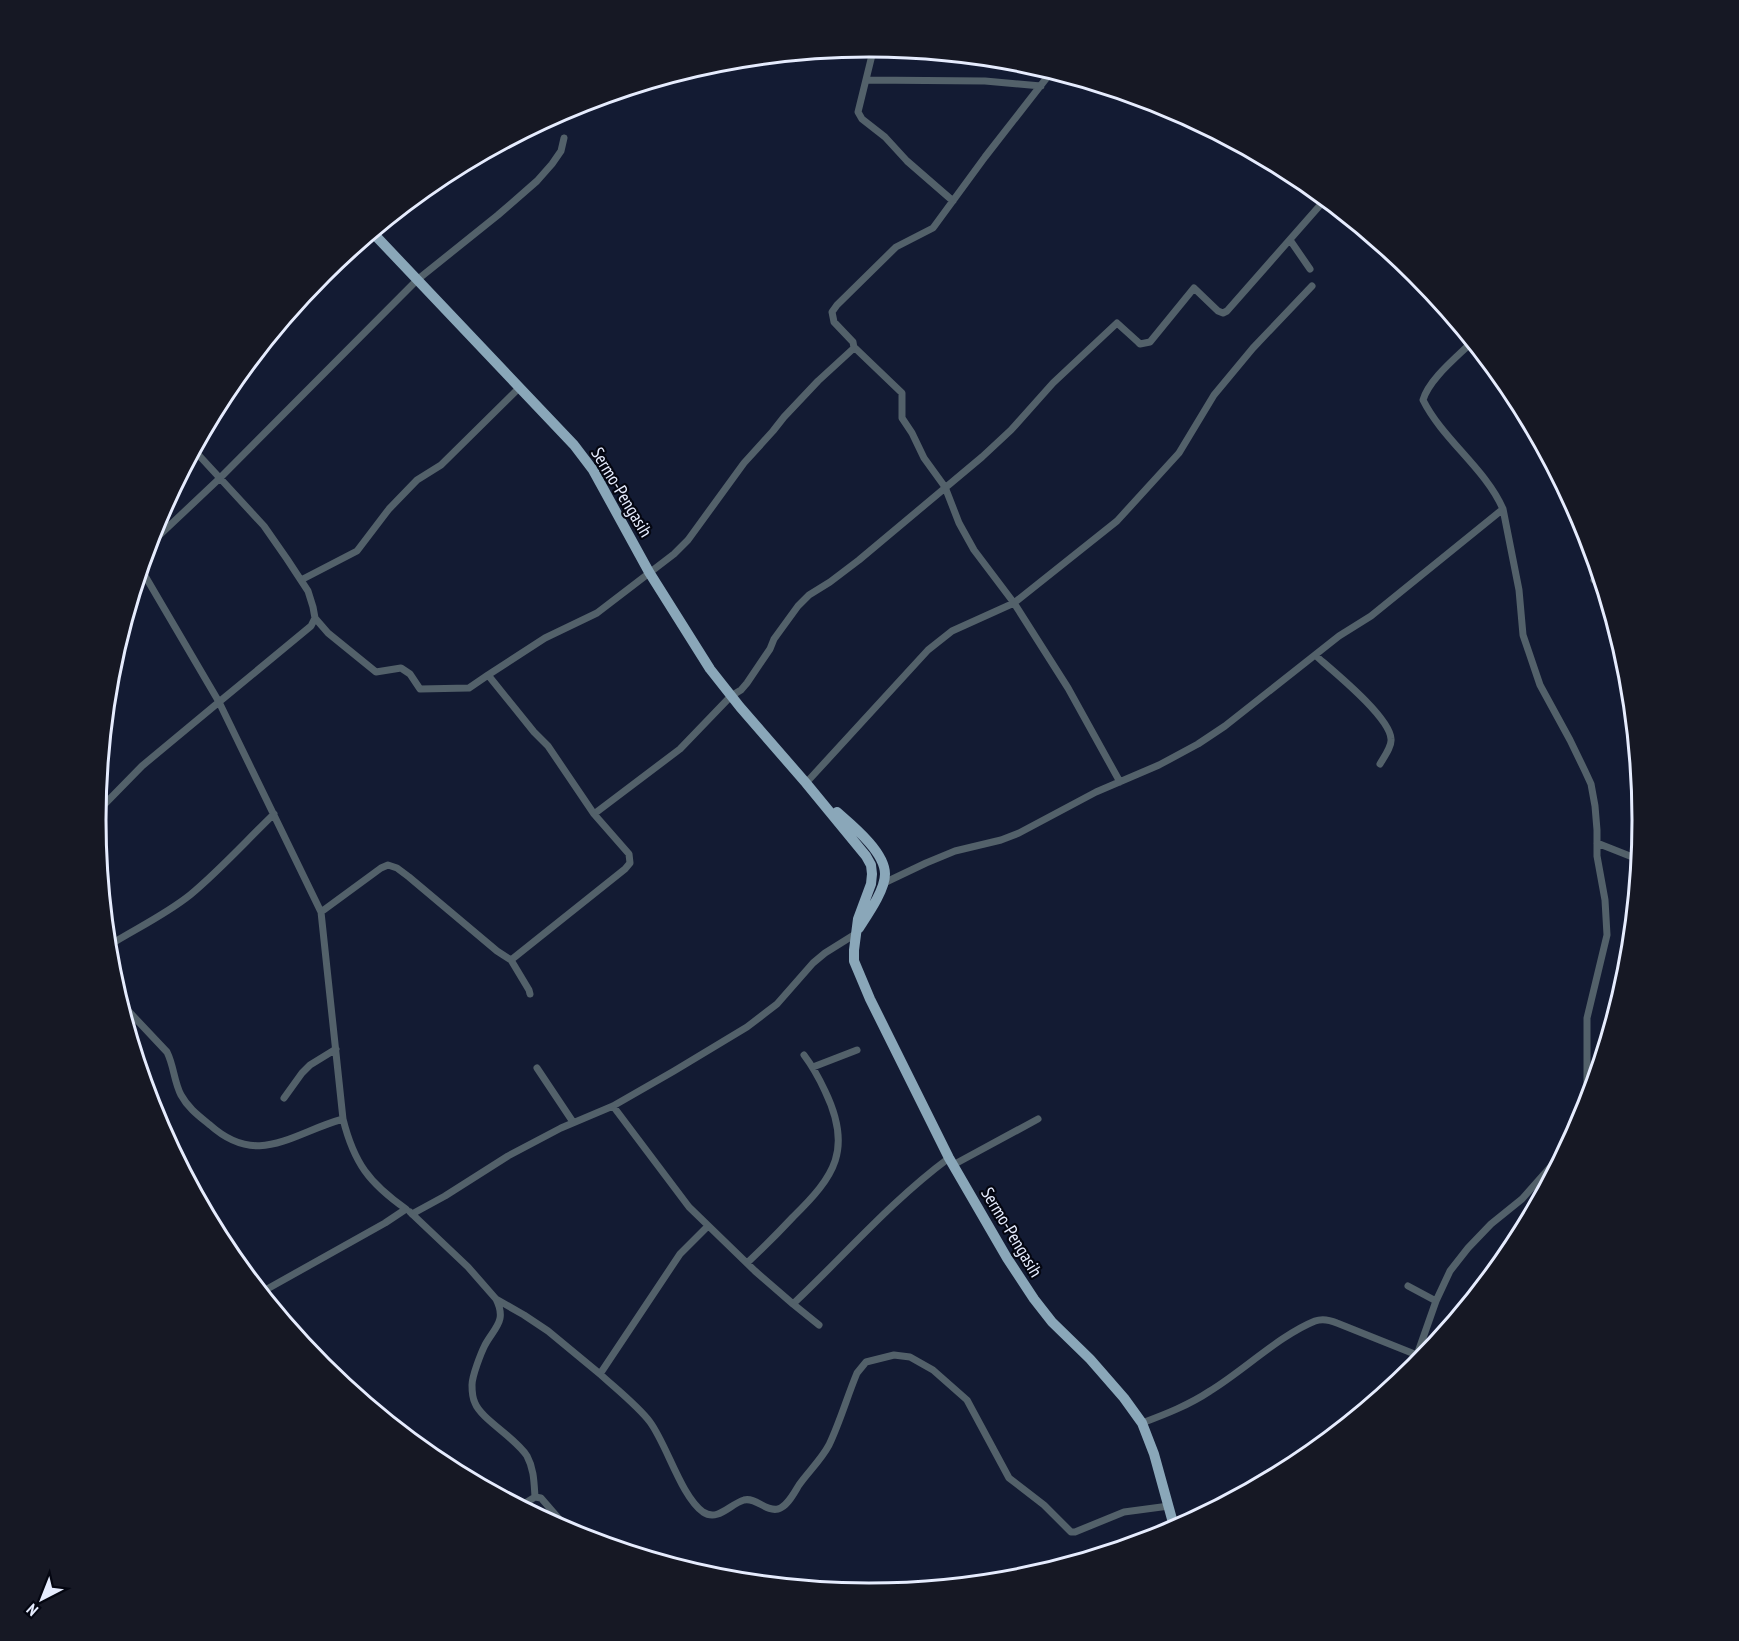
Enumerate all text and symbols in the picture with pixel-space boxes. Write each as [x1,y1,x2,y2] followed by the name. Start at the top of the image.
[586,443,658,541] street label: Sermo-Pengasih
[976,1183,1048,1281] street label: Sermo-Pengasih
[12,1569,72,1629] north arrow
[22,1600,42,1620] text: N

